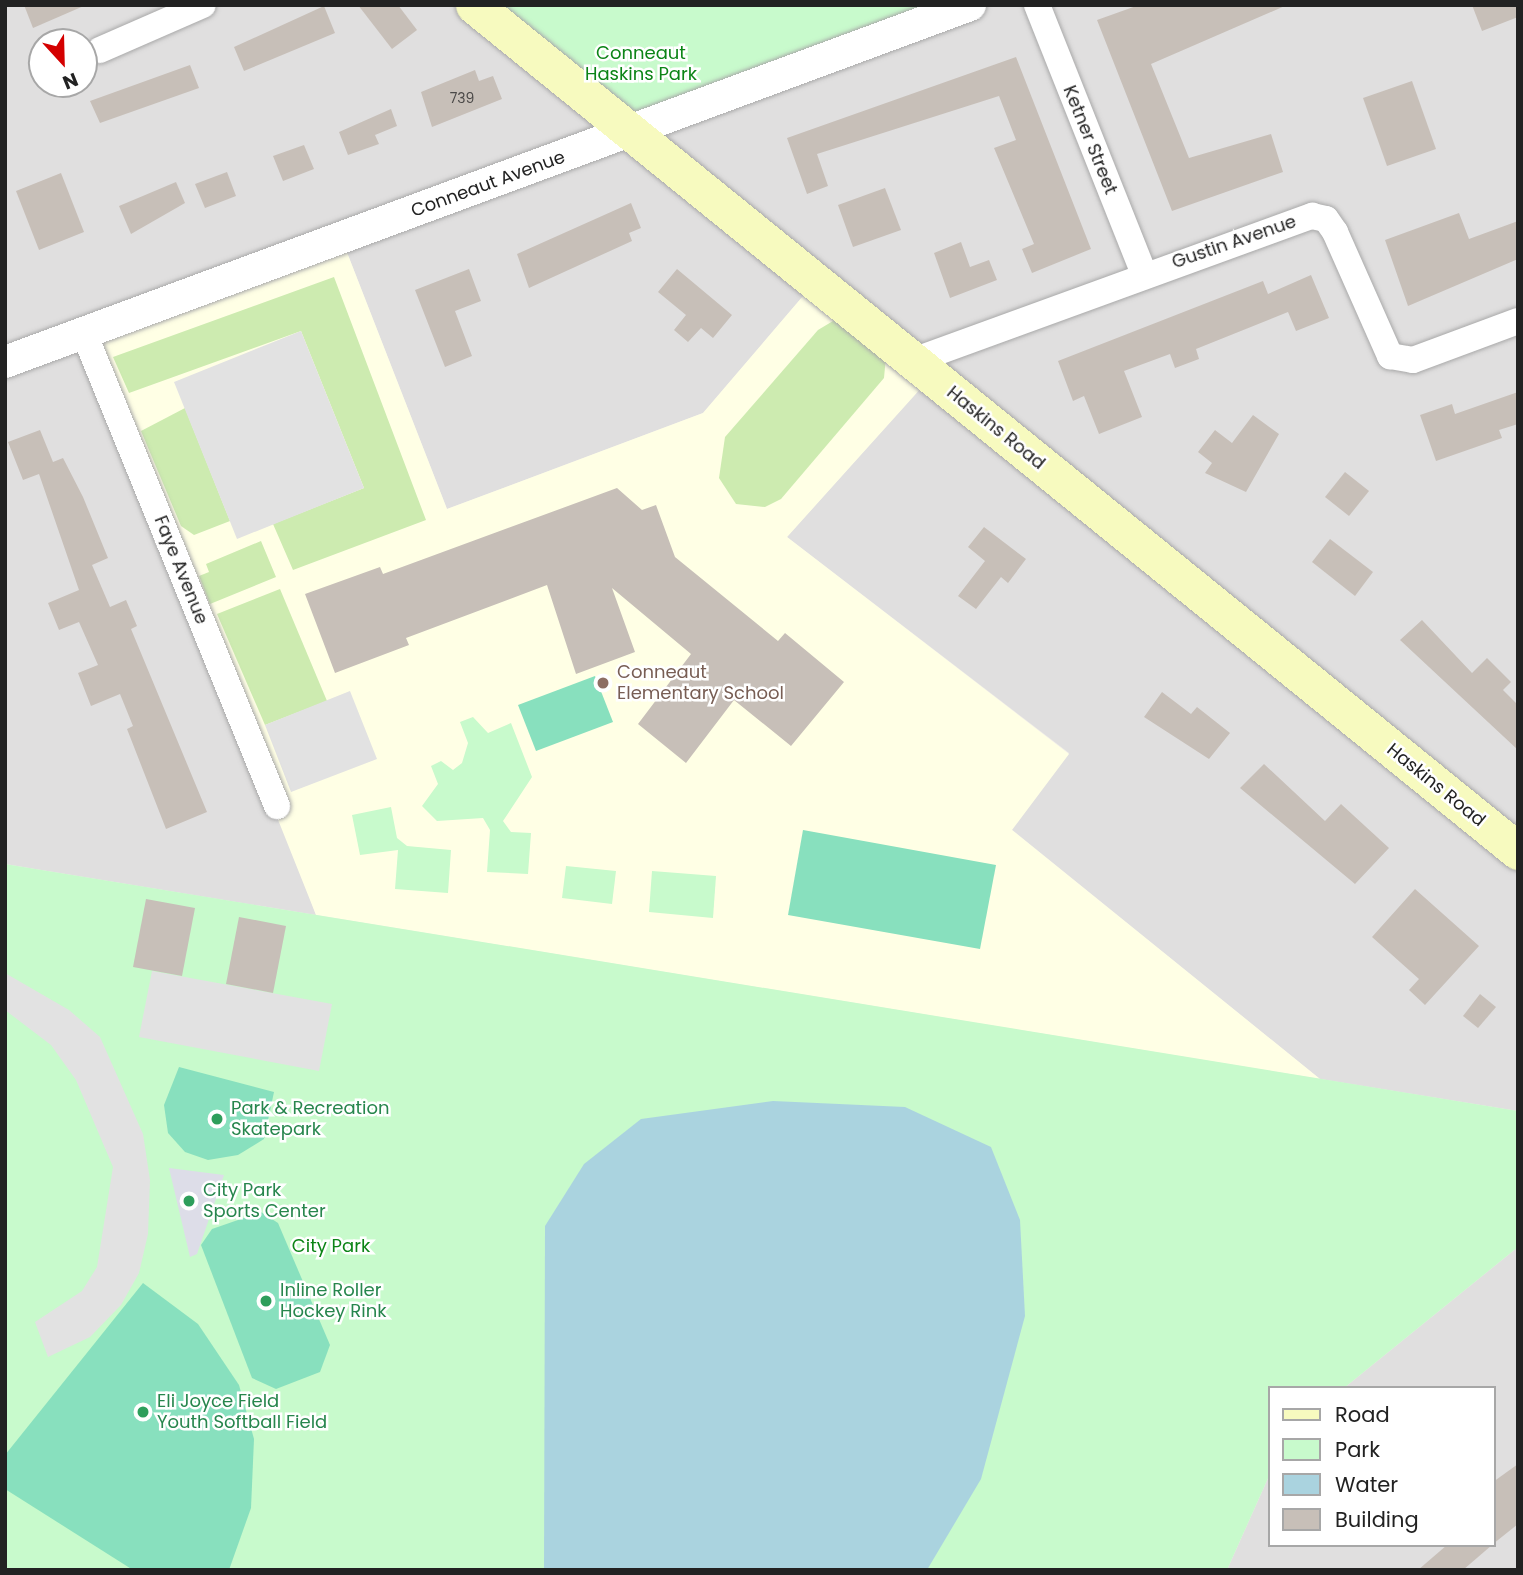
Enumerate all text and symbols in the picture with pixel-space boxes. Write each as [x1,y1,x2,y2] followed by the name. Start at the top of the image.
[28,28,98,98] north arrow
[585,43,697,86] park label: Conneaut Haskins Park
[59,66,82,96] text: N
[1058,82,1122,198] street label: Ketner Street
[450,90,474,106] house number: 739
[408,146,568,222] street label: Conneaut Avenue
[1169,211,1299,273] street label: Gustin Avenue
[942,382,1050,474] street label: Haskins Road
[149,513,213,627] street label: Faye Avenue
[617,662,784,704] place label: Conneaut Elementary School
[595,675,611,691] marker: Conneaut Elementary School
[1382,739,1490,831] street label: Haskins Road
[231,1098,390,1140] place label: Park & Recreation Skatepark
[209,1111,225,1127] marker: Park & Recreation Skatepark
[203,1180,326,1222] place label: City Park Sports Center
[181,1193,197,1209] marker: City Park Sports Center
[292,1235,370,1257] park label: City Park
[280,1280,386,1322] place label: Inline Roller Hockey Rink
[258,1293,274,1309] marker: Inline Roller Hockey Rink
[1268,1386,1495,1547] legend
[157,1391,327,1434] place label: Eli Joyce Field Youth Softball Field
[1335,1400,1390,1429] text: Road
[135,1404,151,1420] marker: Eli Joyce Field Youth Softball Field
[1335,1435,1380,1464] text: Park
[1335,1470,1398,1499] text: Water
[1335,1505,1419,1534] text: Building

